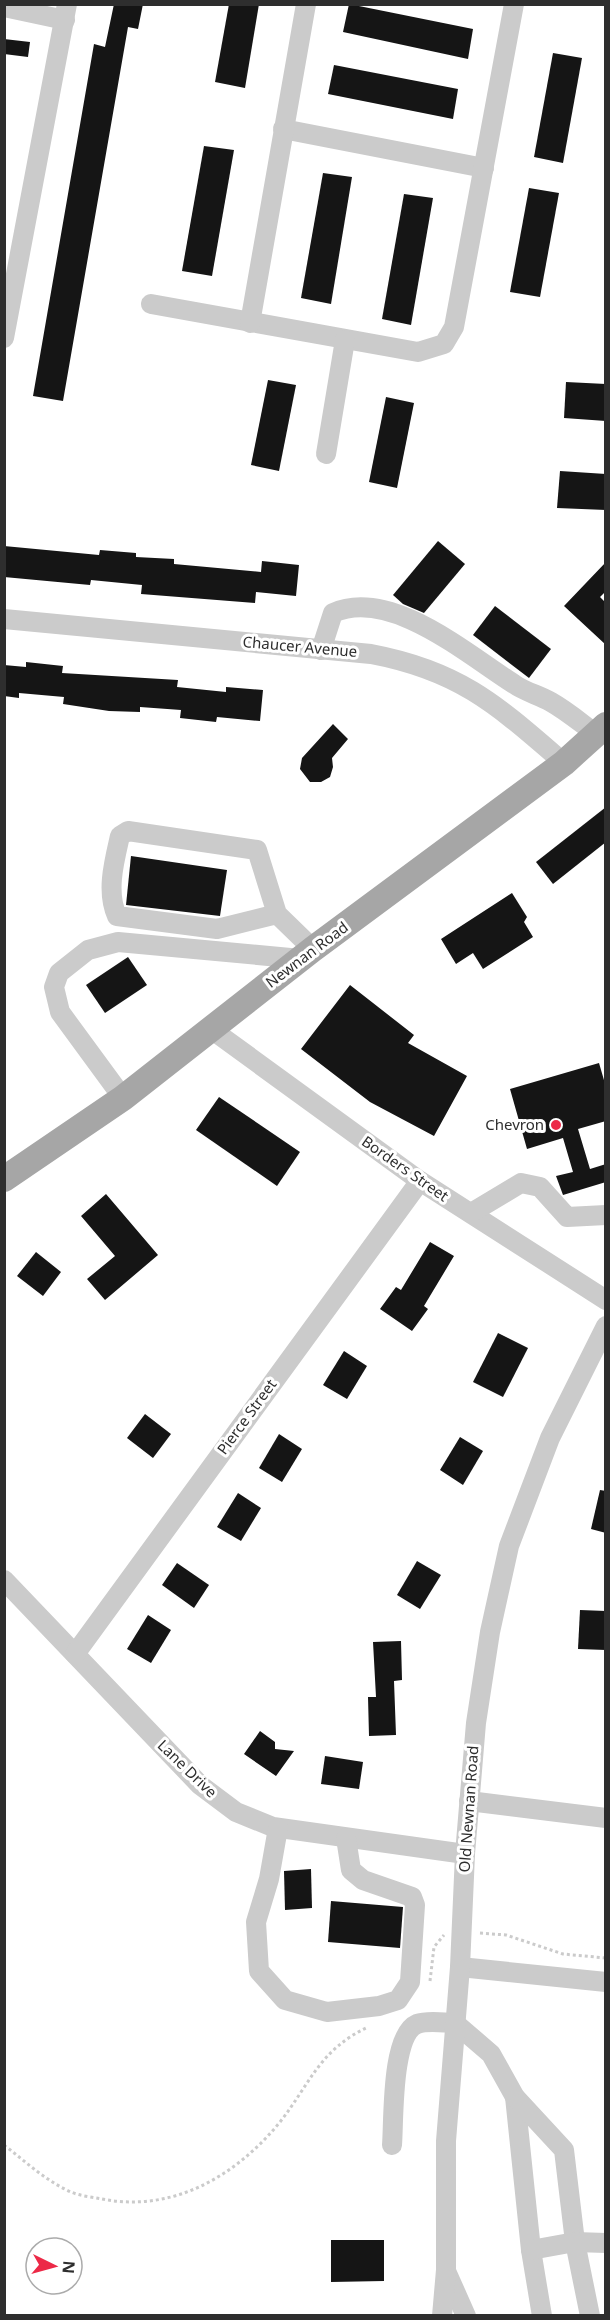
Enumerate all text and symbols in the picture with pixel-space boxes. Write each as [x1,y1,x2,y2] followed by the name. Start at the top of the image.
[242,631,358,661] street label: Chaucer Avenue
[261,917,352,992] street label: Newnan Road
[485,1114,544,1134] place label: Chevron
[549,1118,563,1132] marker: Chevron
[358,1131,453,1206] street label: Borders Street
[212,1374,281,1458] street label: Pierce Street
[154,1735,222,1802] street label: Lane Drive
[454,1745,482,1873] street label: Old Newnan Road
[24,2236,84,2296] north arrow
[57,2260,80,2275] text: N

